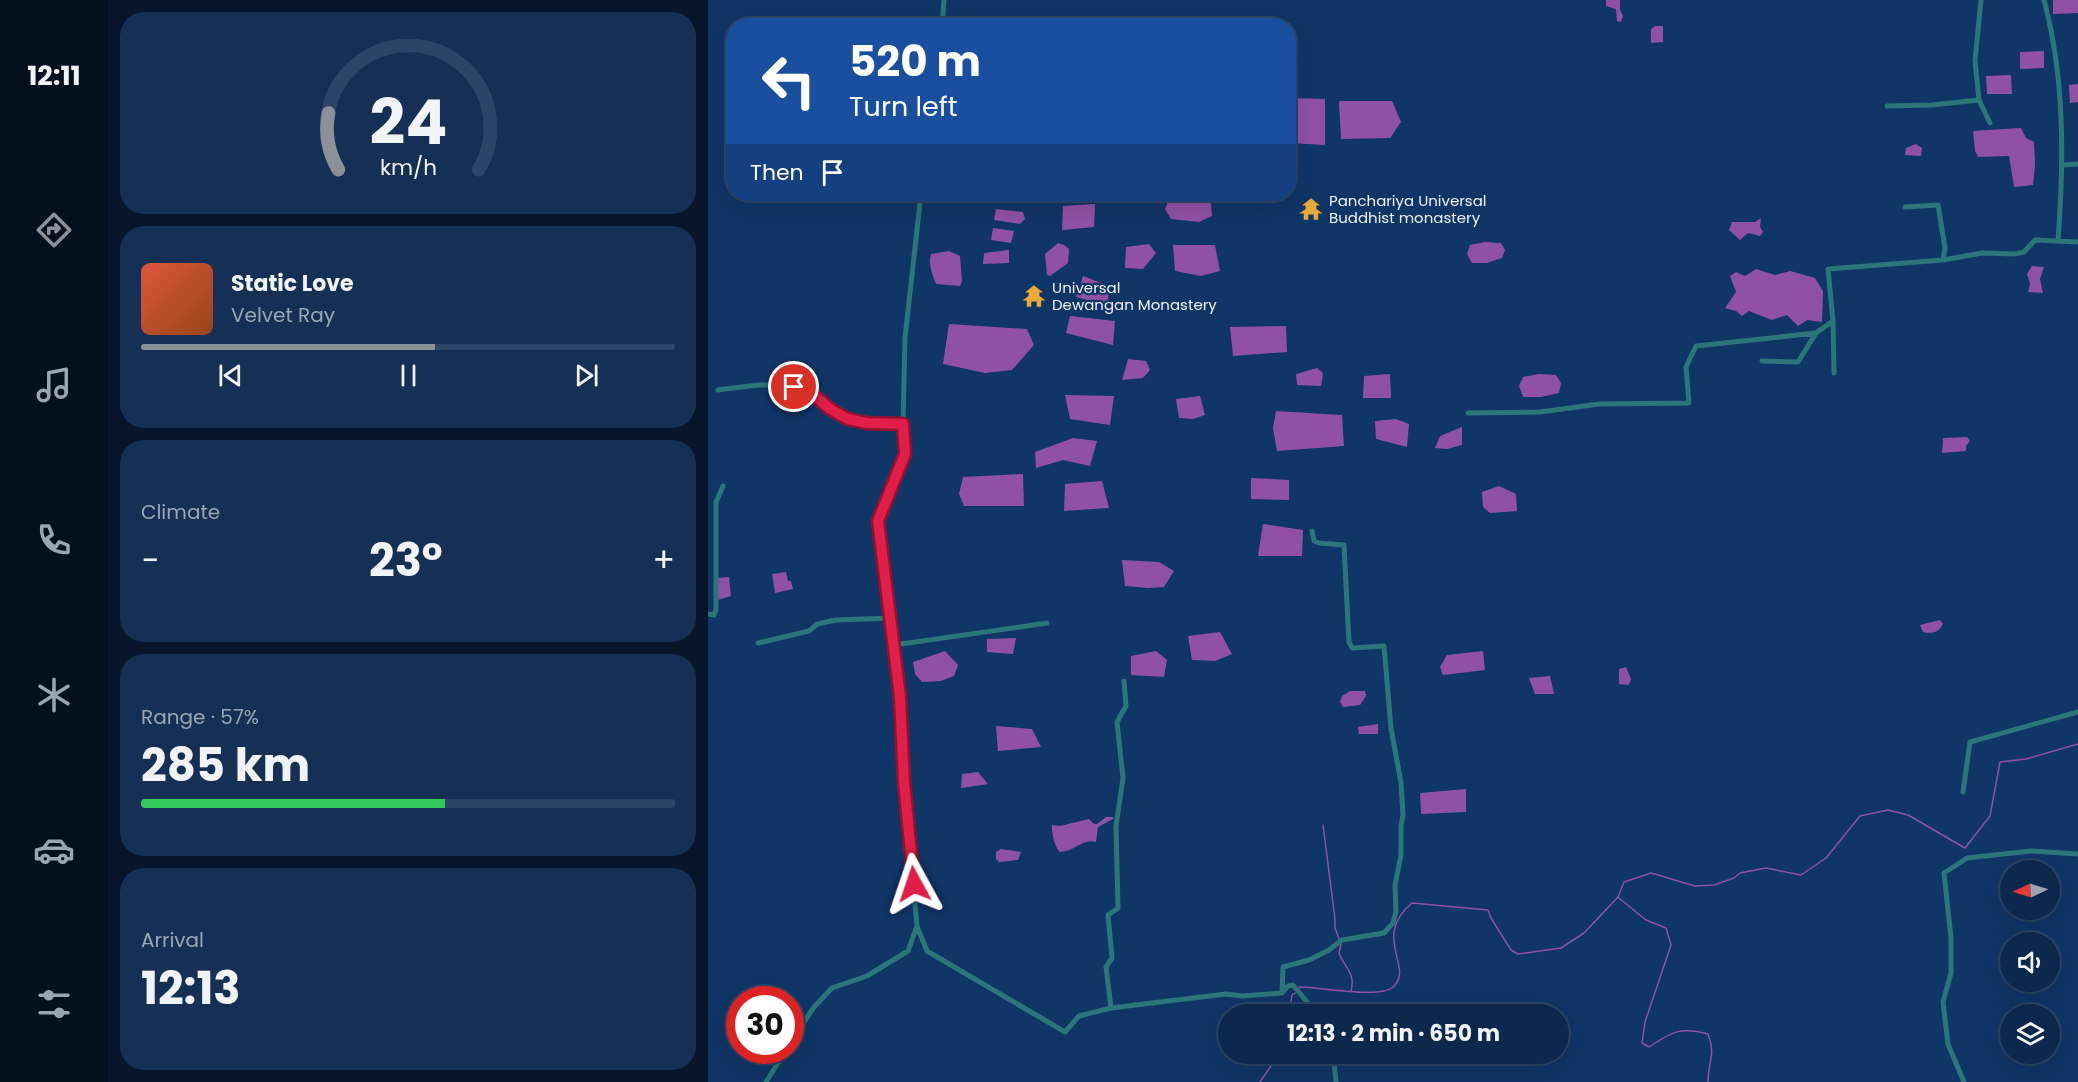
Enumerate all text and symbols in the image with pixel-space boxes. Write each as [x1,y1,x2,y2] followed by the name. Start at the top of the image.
[849,32,981,91] text: 520 m
[750,42,828,120] icon: left
[27,57,81,94] text: 12:11
[369,78,447,166] text: 24
[849,88,958,125] text: Turn left
[379,152,437,183] text: km/h
[816,156,849,189] icon: arrive
[750,157,804,188] text: Then
[1329,190,1487,228] place label: Panchariya Universal Buddhist monastery
[1298,196,1324,222] temple icon: Panchariya Universal Buddhist monastery
[33,209,75,251] icon: directions
[231,268,354,299] text: Static Love
[1052,277,1217,315] place label: Universal Dewangan Monastery
[1021,283,1047,309] temple icon: Universal Dewangan Monastery
[231,301,335,329] text: Velvet Ray
[214,359,247,392] icon: previous
[392,359,425,392] icon: pause
[570,359,603,392] icon: next
[768,361,819,412] pin
[33,364,75,406] icon: music
[777,370,810,403] icon: arrive
[141,498,220,526] text: Climate
[33,519,75,561] icon: phone
[369,529,443,592] text: 23°
[141,537,159,584] text: −
[652,537,675,584] text: +
[33,674,75,716] icon: climate
[141,703,259,731] text: Range · 57%
[141,734,310,797] text: 285 km
[33,829,75,871] icon: car
[882,852,946,916] position arrow
[2000,860,2060,920] north arrow
[2000,860,2060,1064] map controls
[141,926,204,954] text: Arrival
[2000,932,2060,992] button: sound
[141,957,241,1020] text: 12:13
[33,983,75,1025] icon: filters
[726,986,804,1064] speed limit sign: 30
[2000,1004,2060,1064] button: layers
[1287,1018,1500,1049] text: 12:13 · 2 min · 650 m

